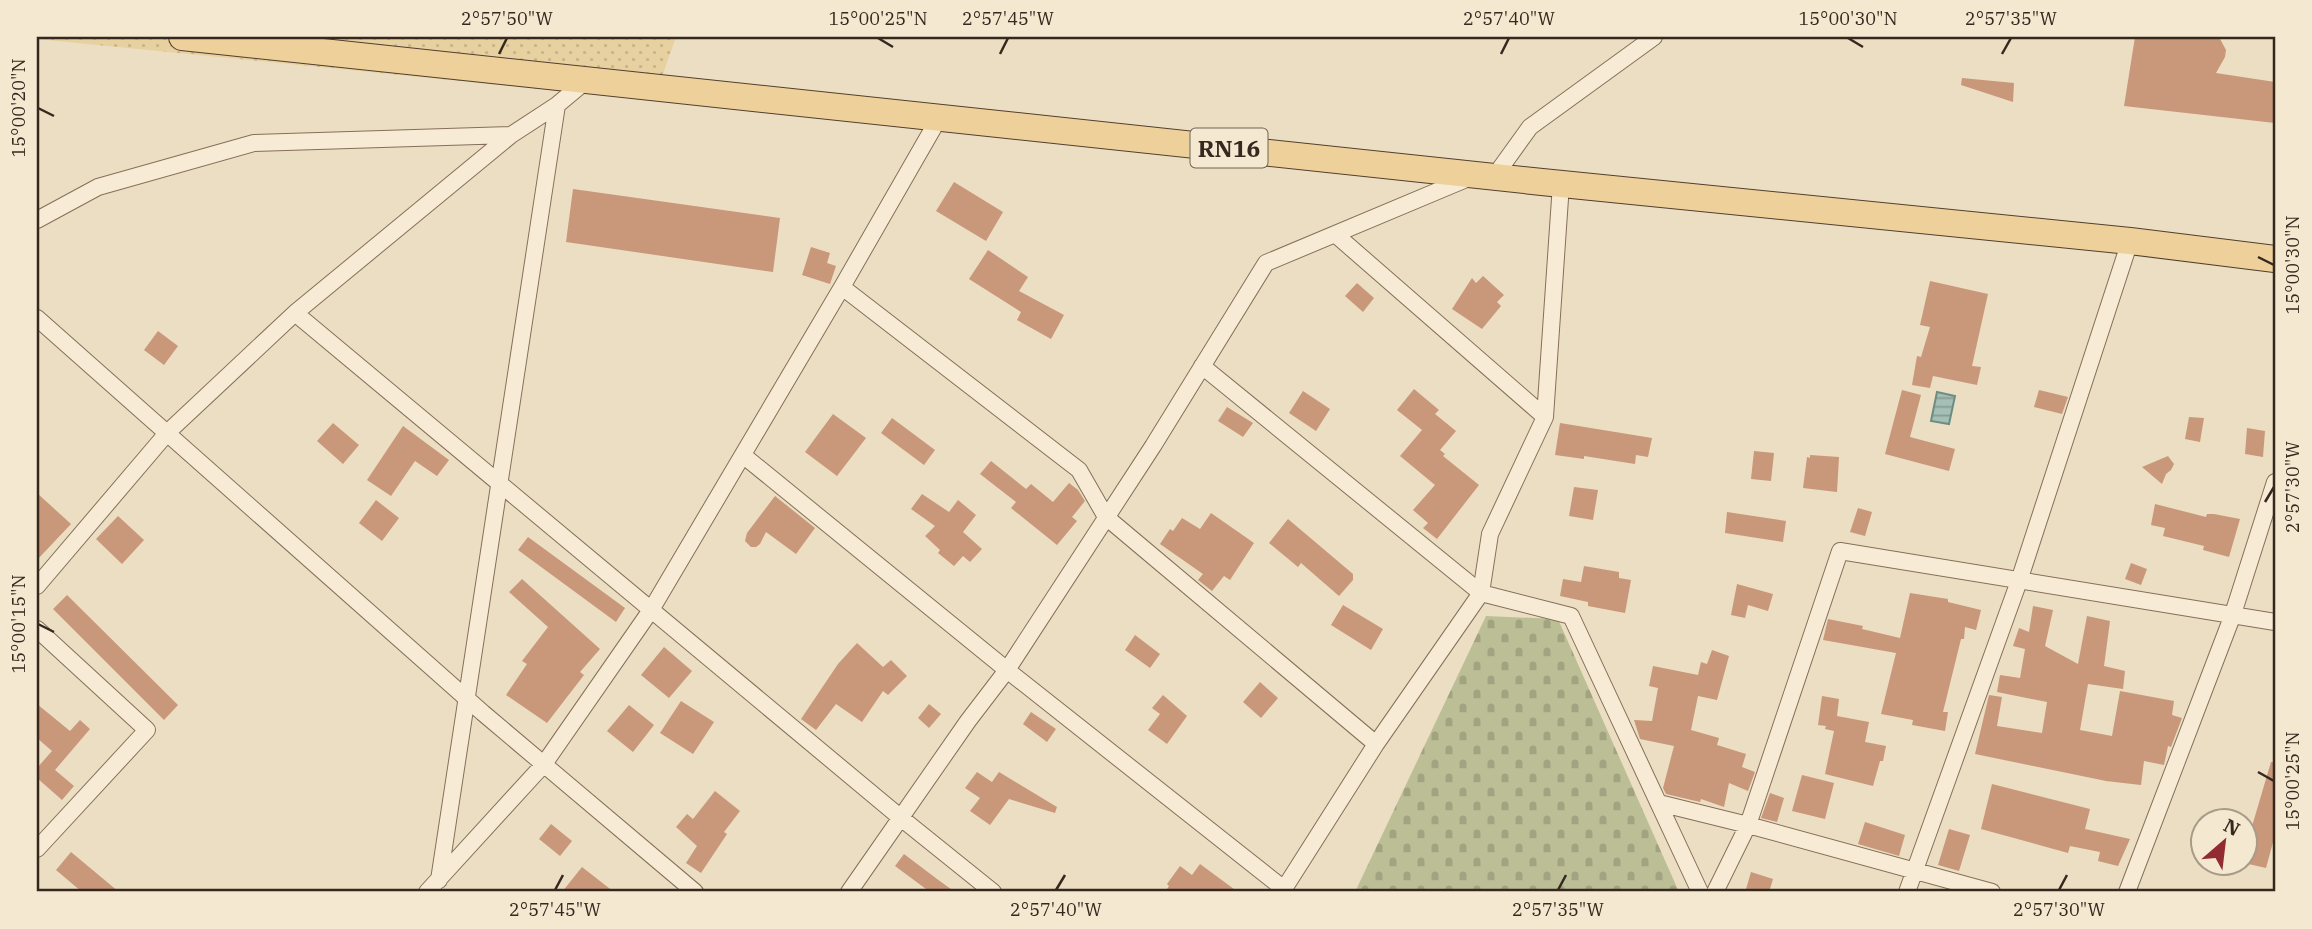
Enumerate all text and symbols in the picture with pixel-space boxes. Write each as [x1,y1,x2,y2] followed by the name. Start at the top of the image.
[461,7,554,30] text: 2°57'50"W
[829,7,928,30] text: 15°00'25"N
[962,7,1055,30] text: 2°57'45"W
[1463,7,1556,30] text: 2°57'40"W
[1799,7,1898,30] text: 15°00'30"N
[1965,7,2058,30] text: 2°57'35"W
[7,59,30,158] text: 15°00'20"N
[1190,128,1268,168] road number: RN16
[2281,216,2304,315] text: 15°00'30"N
[2281,440,2304,533] text: 2°57'30"W
[7,575,30,674] text: 15°00'15"N
[2281,732,2304,831] text: 15°00'25"N
[2190,806,2260,876] north arrow
[2220,813,2244,841] text: N
[509,898,602,921] text: 2°57'45"W
[1010,898,1103,921] text: 2°57'40"W
[1512,898,1605,921] text: 2°57'35"W
[2013,898,2106,921] text: 2°57'30"W

